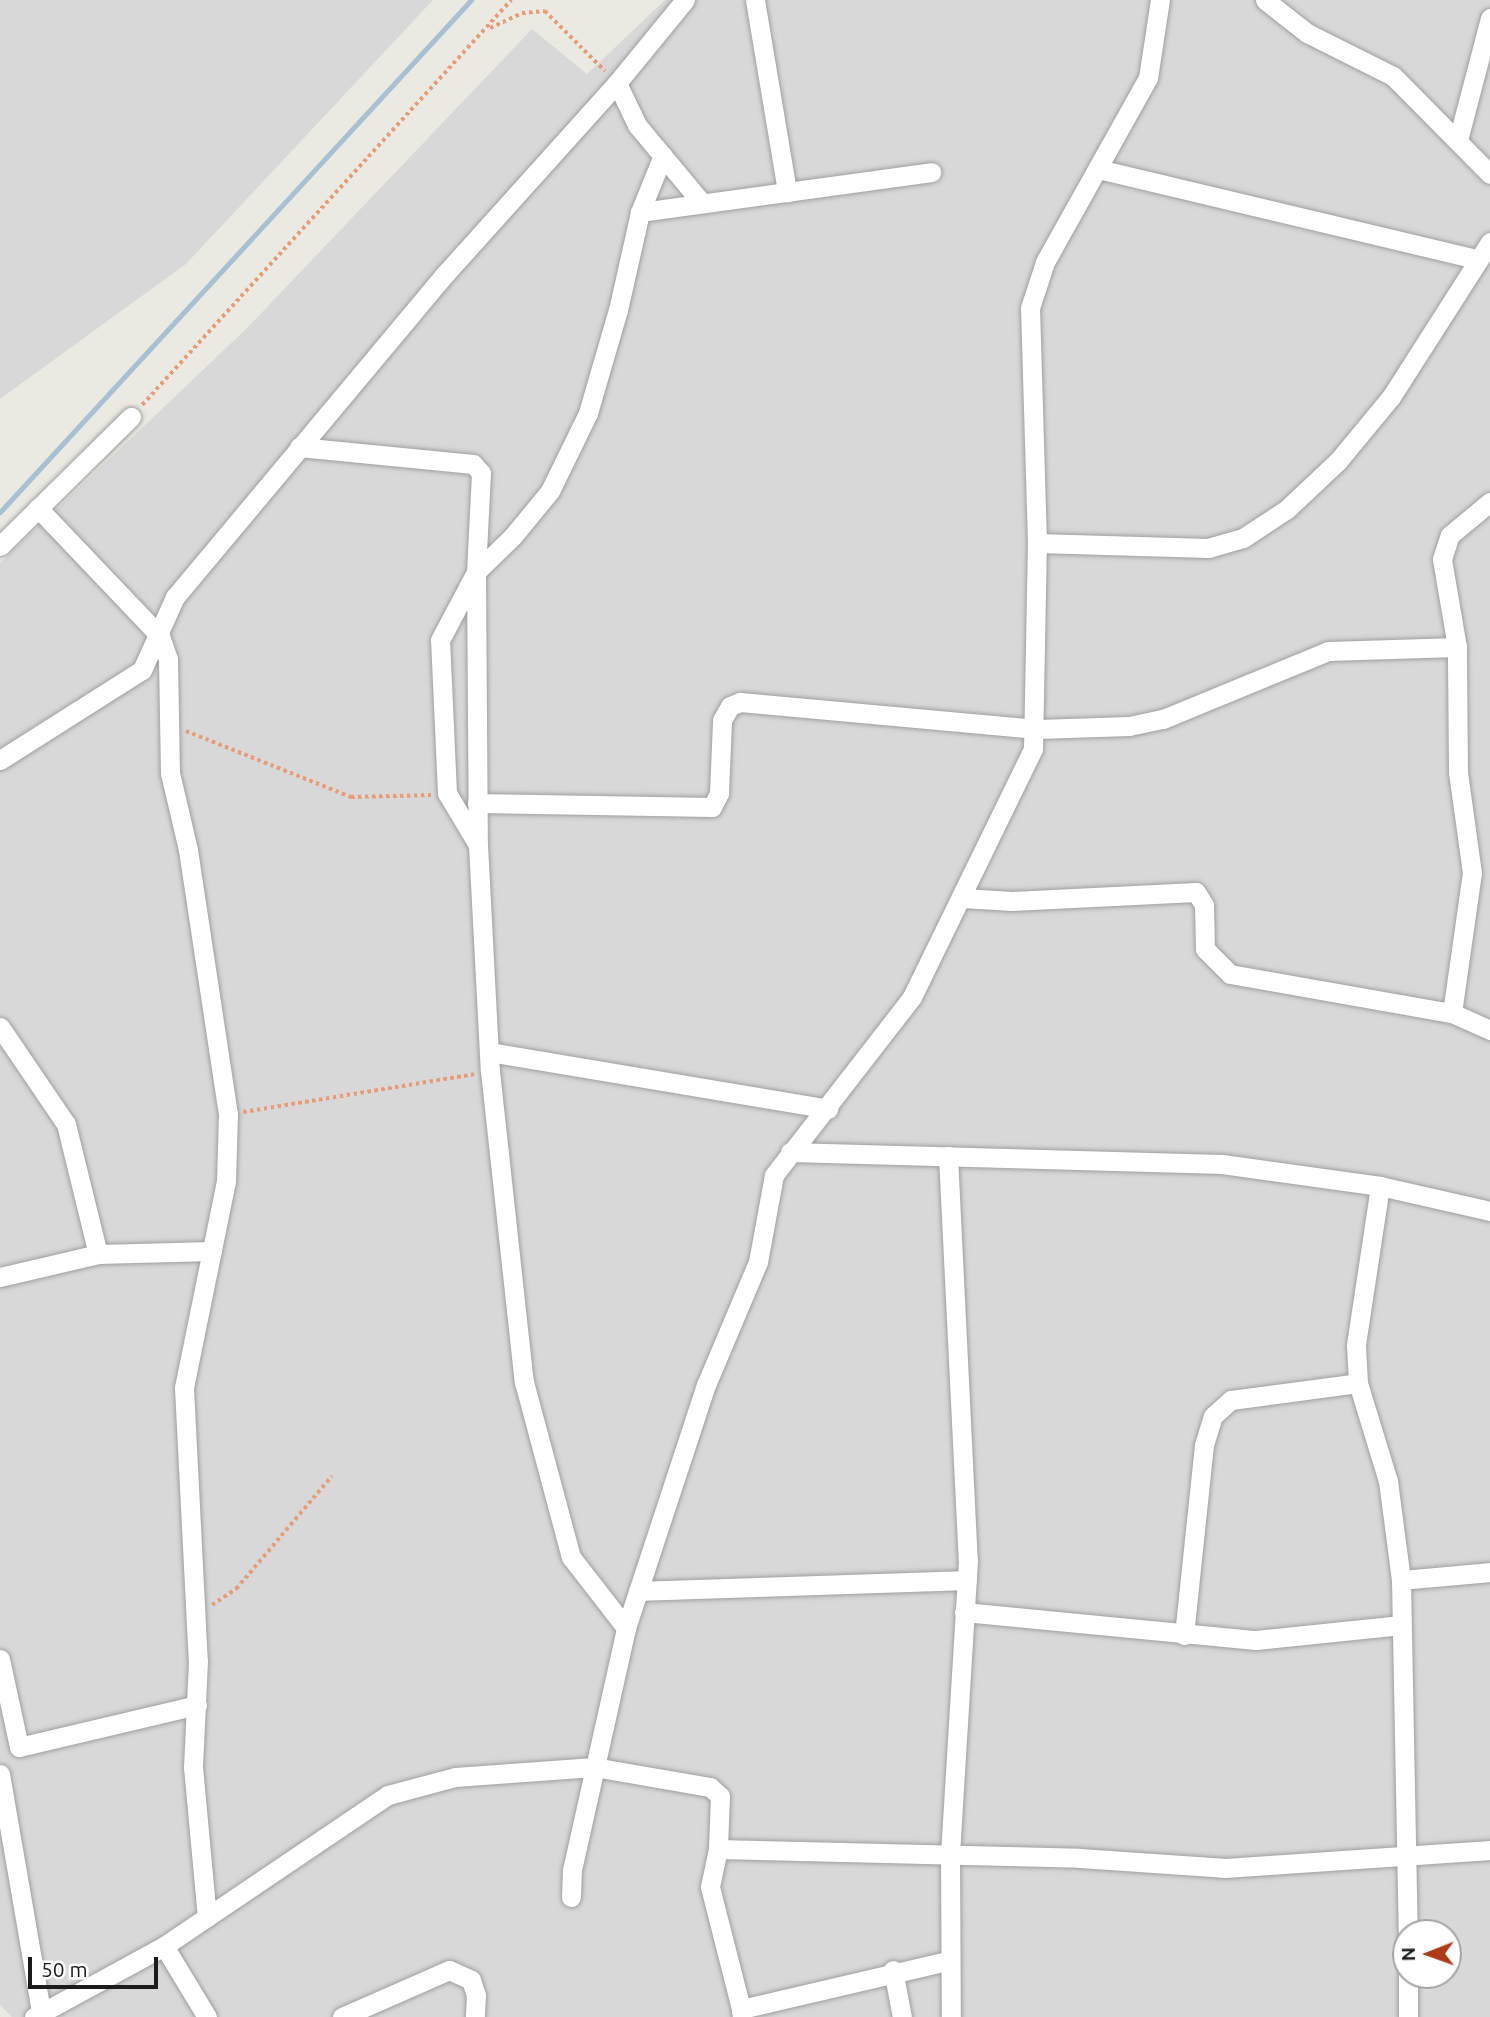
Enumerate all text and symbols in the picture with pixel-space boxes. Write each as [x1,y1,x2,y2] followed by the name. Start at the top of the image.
[1392,1919,1462,1989] north arrow
[32,1944,161,1988] scale bar
[1397,1947,1419,1962] text: N
[41,1957,88,1981] text: 50 m

